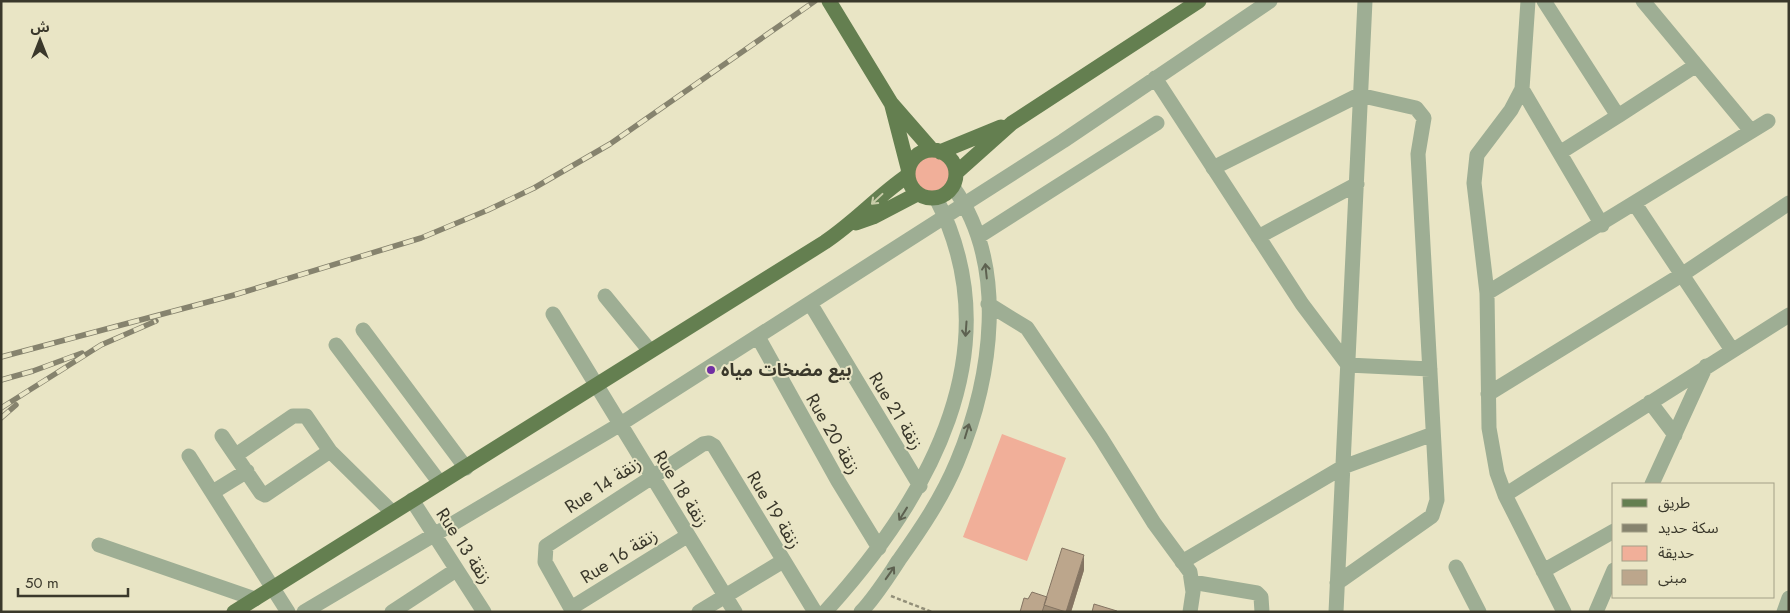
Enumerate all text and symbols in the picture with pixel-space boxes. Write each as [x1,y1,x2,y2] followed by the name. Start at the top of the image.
[15,15,65,65] north arrow
[30,17,50,37] text: ش
[871,193,883,205] one-way arrow
[981,263,991,279] one-way arrow
[962,321,971,337] one-way arrow
[721,357,852,383] place label: بيع مضخات مياه
[705,364,717,376] marker: بيع مضخات مياه
[863,367,929,455] street label: Rue 21 زنقة
[799,389,867,479] street label: Rue 20 زنقة
[963,423,973,439] one-way arrow
[647,446,715,532] street label: Rue 18 زنقة
[560,450,646,520] street label: Rue 14 زنقة
[741,466,807,554] street label: Rue 19 زنقة
[1612,483,1775,598] legend
[1658,492,1690,514] text: طريق
[430,503,498,589] street label: Rue 13 زنقة
[897,506,907,520] one-way arrow
[1658,517,1719,539] text: سكة حديد
[575,522,663,590] street label: Rue 16 زنقة
[1658,542,1694,564] text: حديقة
[18,566,128,598] scale bar
[885,566,895,580] one-way arrow
[1658,567,1687,589] text: مبنى
[25,572,59,594] text: 50 m

